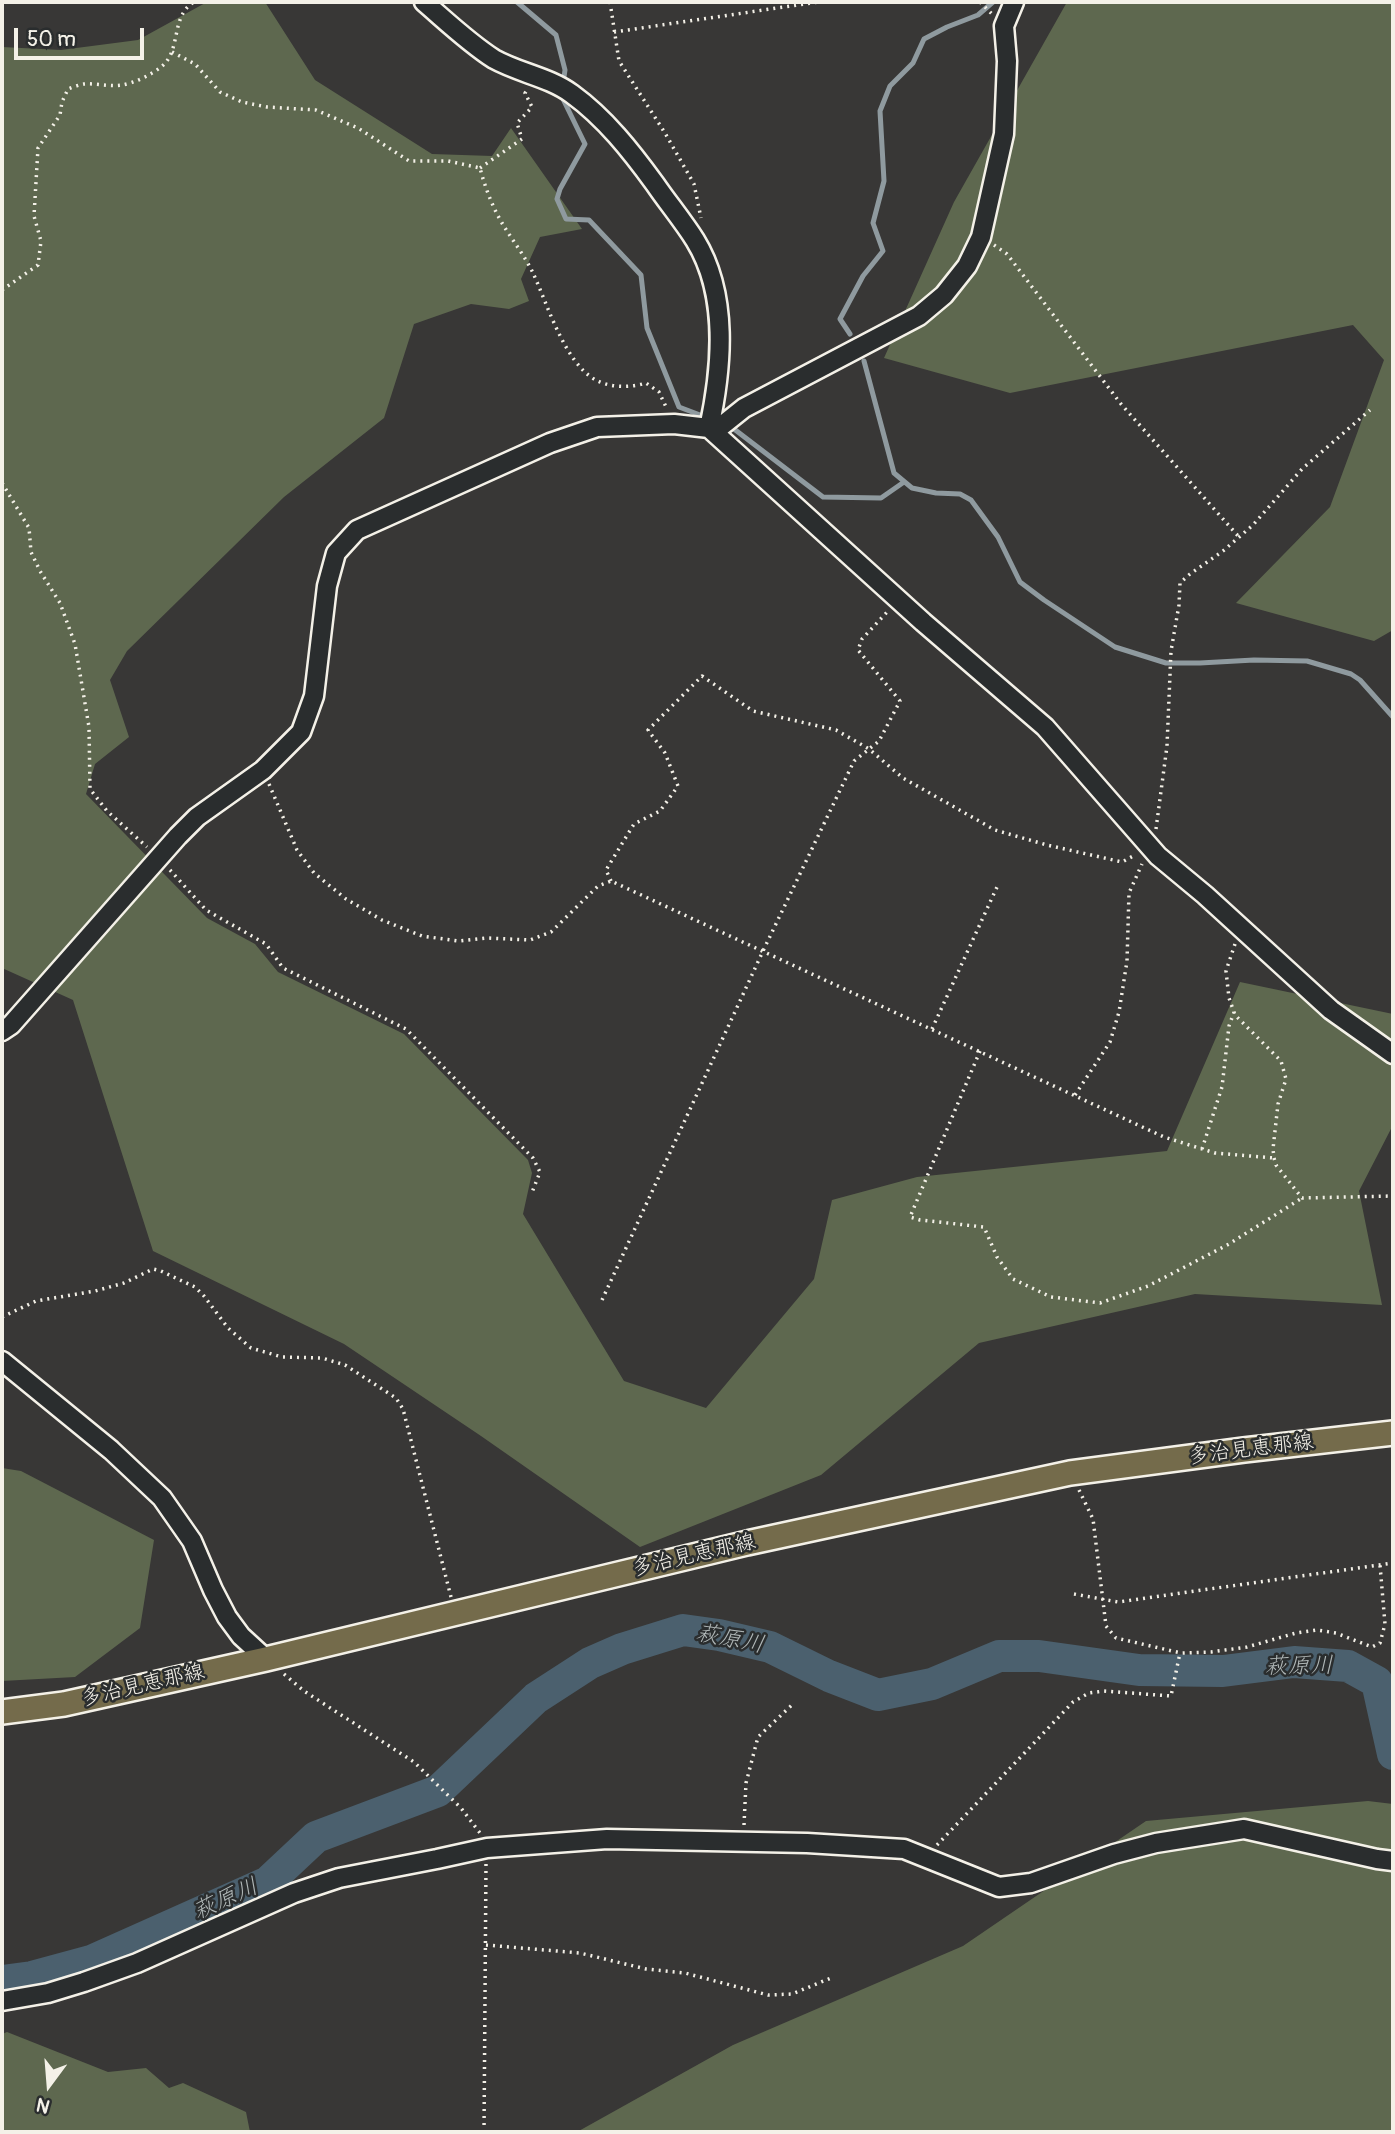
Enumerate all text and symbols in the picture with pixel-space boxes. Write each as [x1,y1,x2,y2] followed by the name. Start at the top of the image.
[18,14,147,58] scale bar
[27,26,76,53] text: 50 m
[1187,1430,1315,1470] street label: 多治見恵那線
[630,1530,758,1582] street label: 多治見恵那線
[694,1620,766,1660] water label: 萩原川
[1264,1653,1334,1681] water label: 萩原川
[79,1660,207,1712] street label: 多治見恵那線
[189,1873,263,1927] water label: 萩原川
[14,2050,84,2120] north arrow
[34,2092,53,2118] text: N

